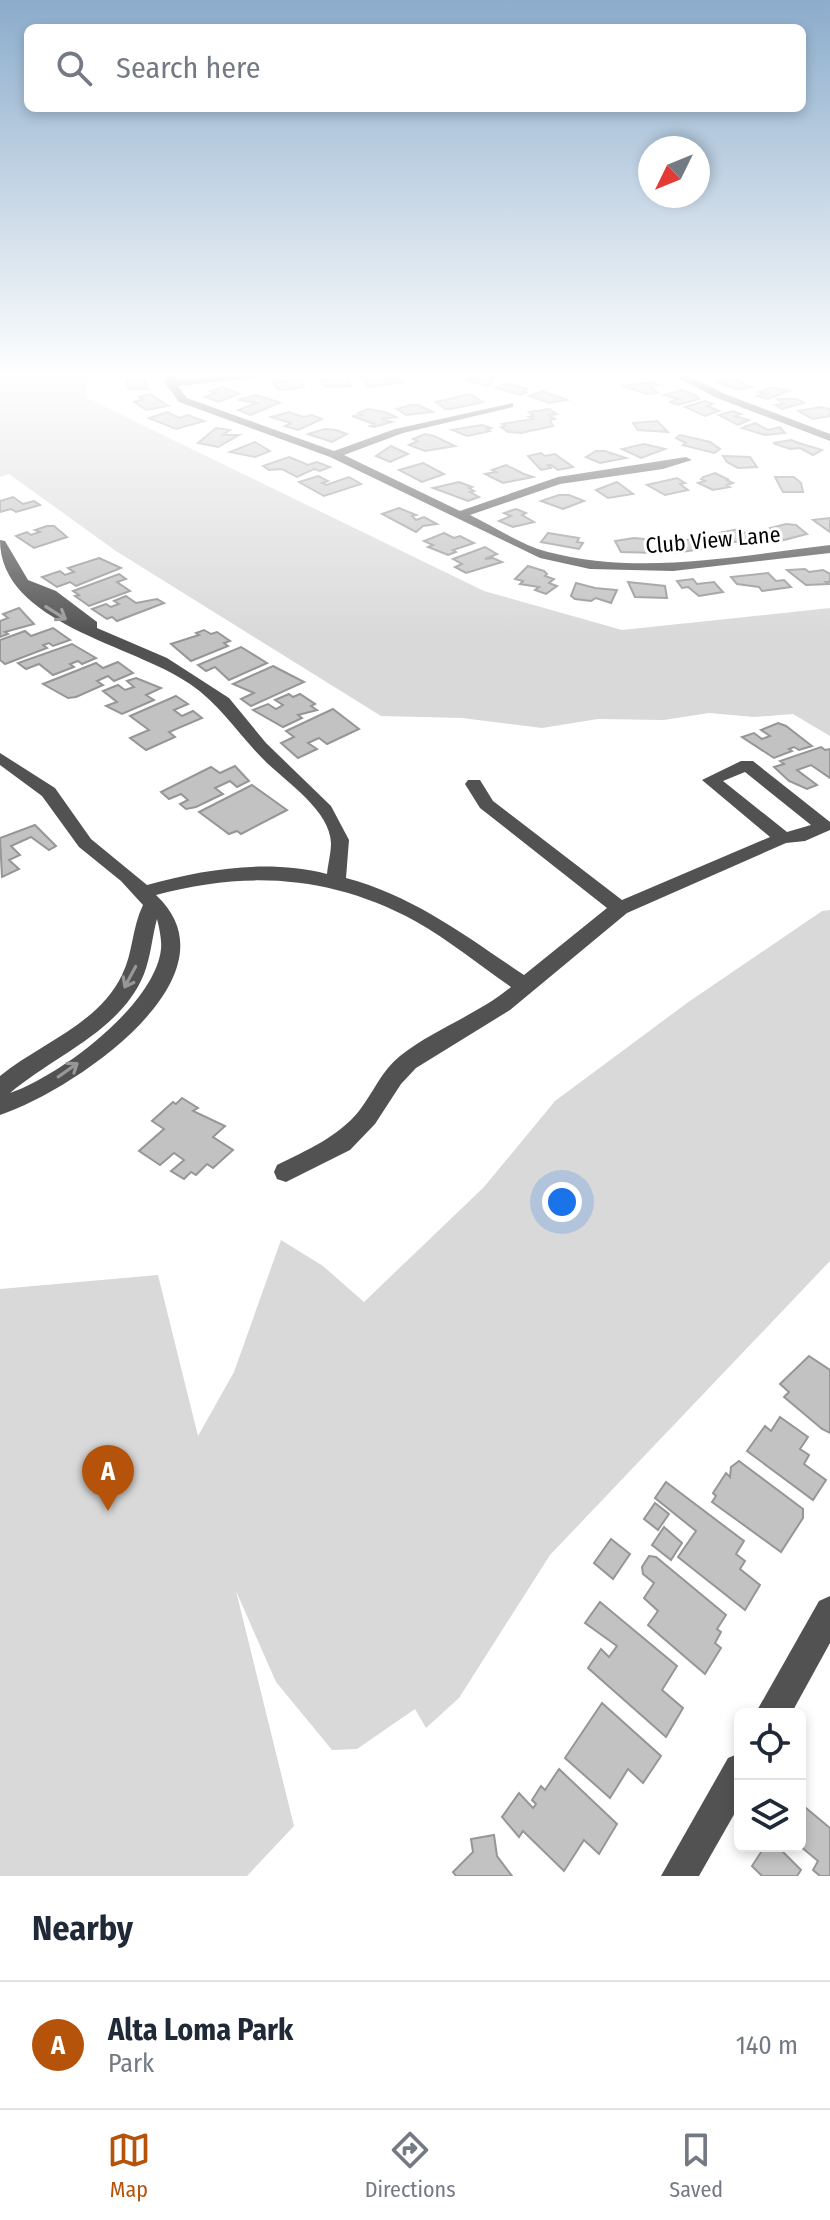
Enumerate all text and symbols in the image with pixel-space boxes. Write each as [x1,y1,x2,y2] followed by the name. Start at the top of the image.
[24,24,806,112] search box
[52,46,96,90] icon: search
[116,50,261,86] text: Search here
[638,136,710,208] north arrow
[644,521,782,559] street label: Club View Lane
[44,605,66,622] one-way arrow
[122,965,138,988] one-way arrow
[57,1062,79,1079] one-way arrow
[542,1182,582,1222] your location
[82,1445,134,1511] pin: A
[734,1708,806,1852] map controls
[734,1708,806,1780] button: locate
[734,1780,806,1852] button: layers
[32,1908,133,1949] text: Nearby
[108,2012,293,2048] text: Alta Loma Park
[51,2030,65,2061] text: A
[736,2030,798,2061] text: 140 m
[108,2048,154,2079] text: Park
[107,2128,151,2203] tab: Map
[365,2128,456,2203] tab: Directions
[669,2128,723,2203] tab: Saved

